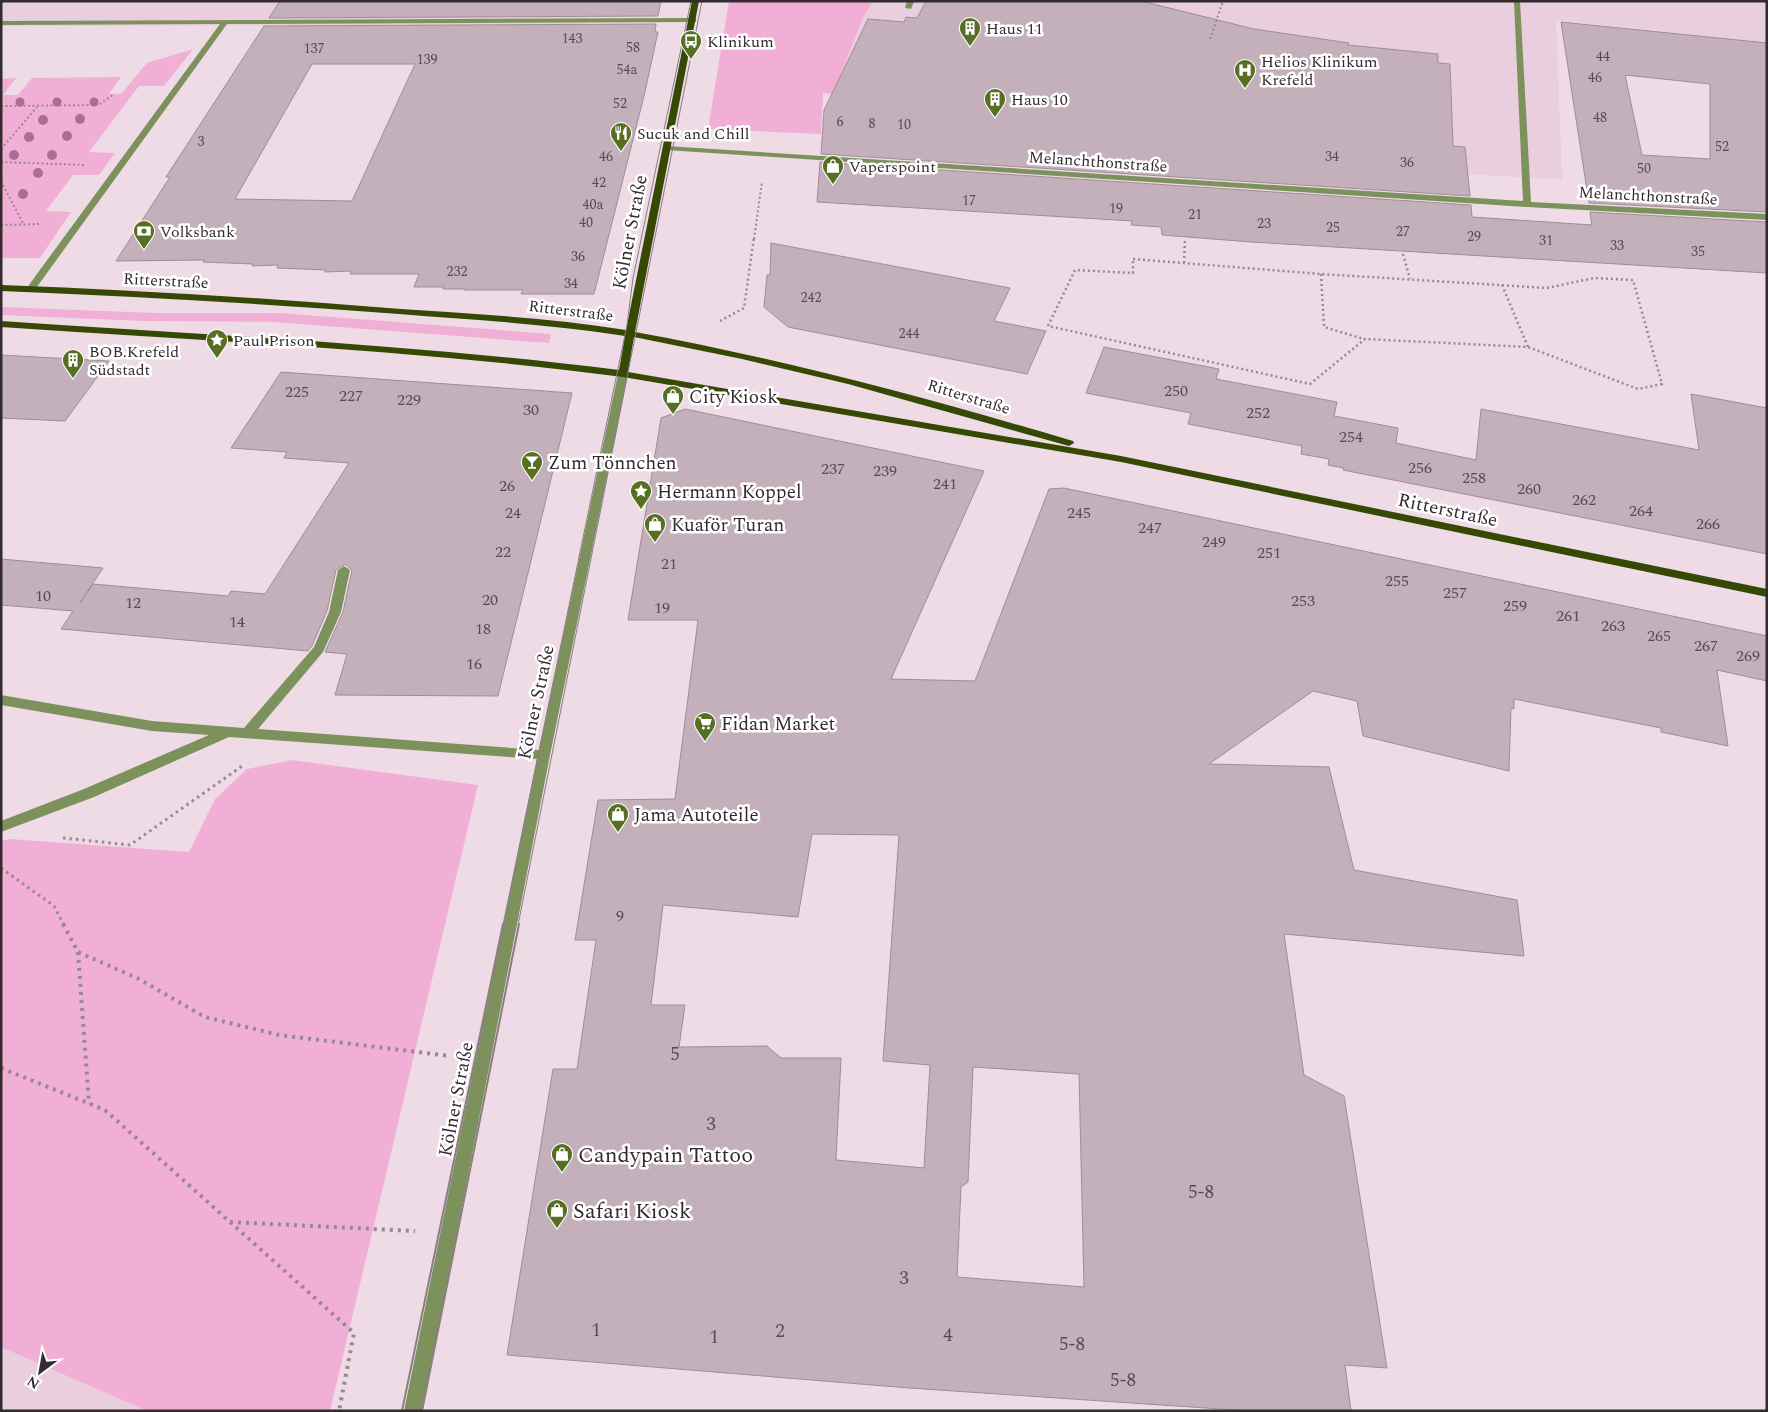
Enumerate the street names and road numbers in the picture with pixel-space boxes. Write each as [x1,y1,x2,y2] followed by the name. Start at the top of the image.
[1028,145,1168,179] street label: Melanchthonstraße
[605,172,656,292] street label: Kölner Straße
[1578,180,1718,212] street label: Melanchthonstraße
[123,267,209,295] street label: Ritterstraße
[527,294,615,328] street label: Ritterstraße
[924,373,1013,421] street label: Ritterstraße
[1395,486,1500,535] street label: Ritterstraße
[510,642,563,762] street label: Kölner Straße
[431,1039,482,1159] street label: Kölner Straße

